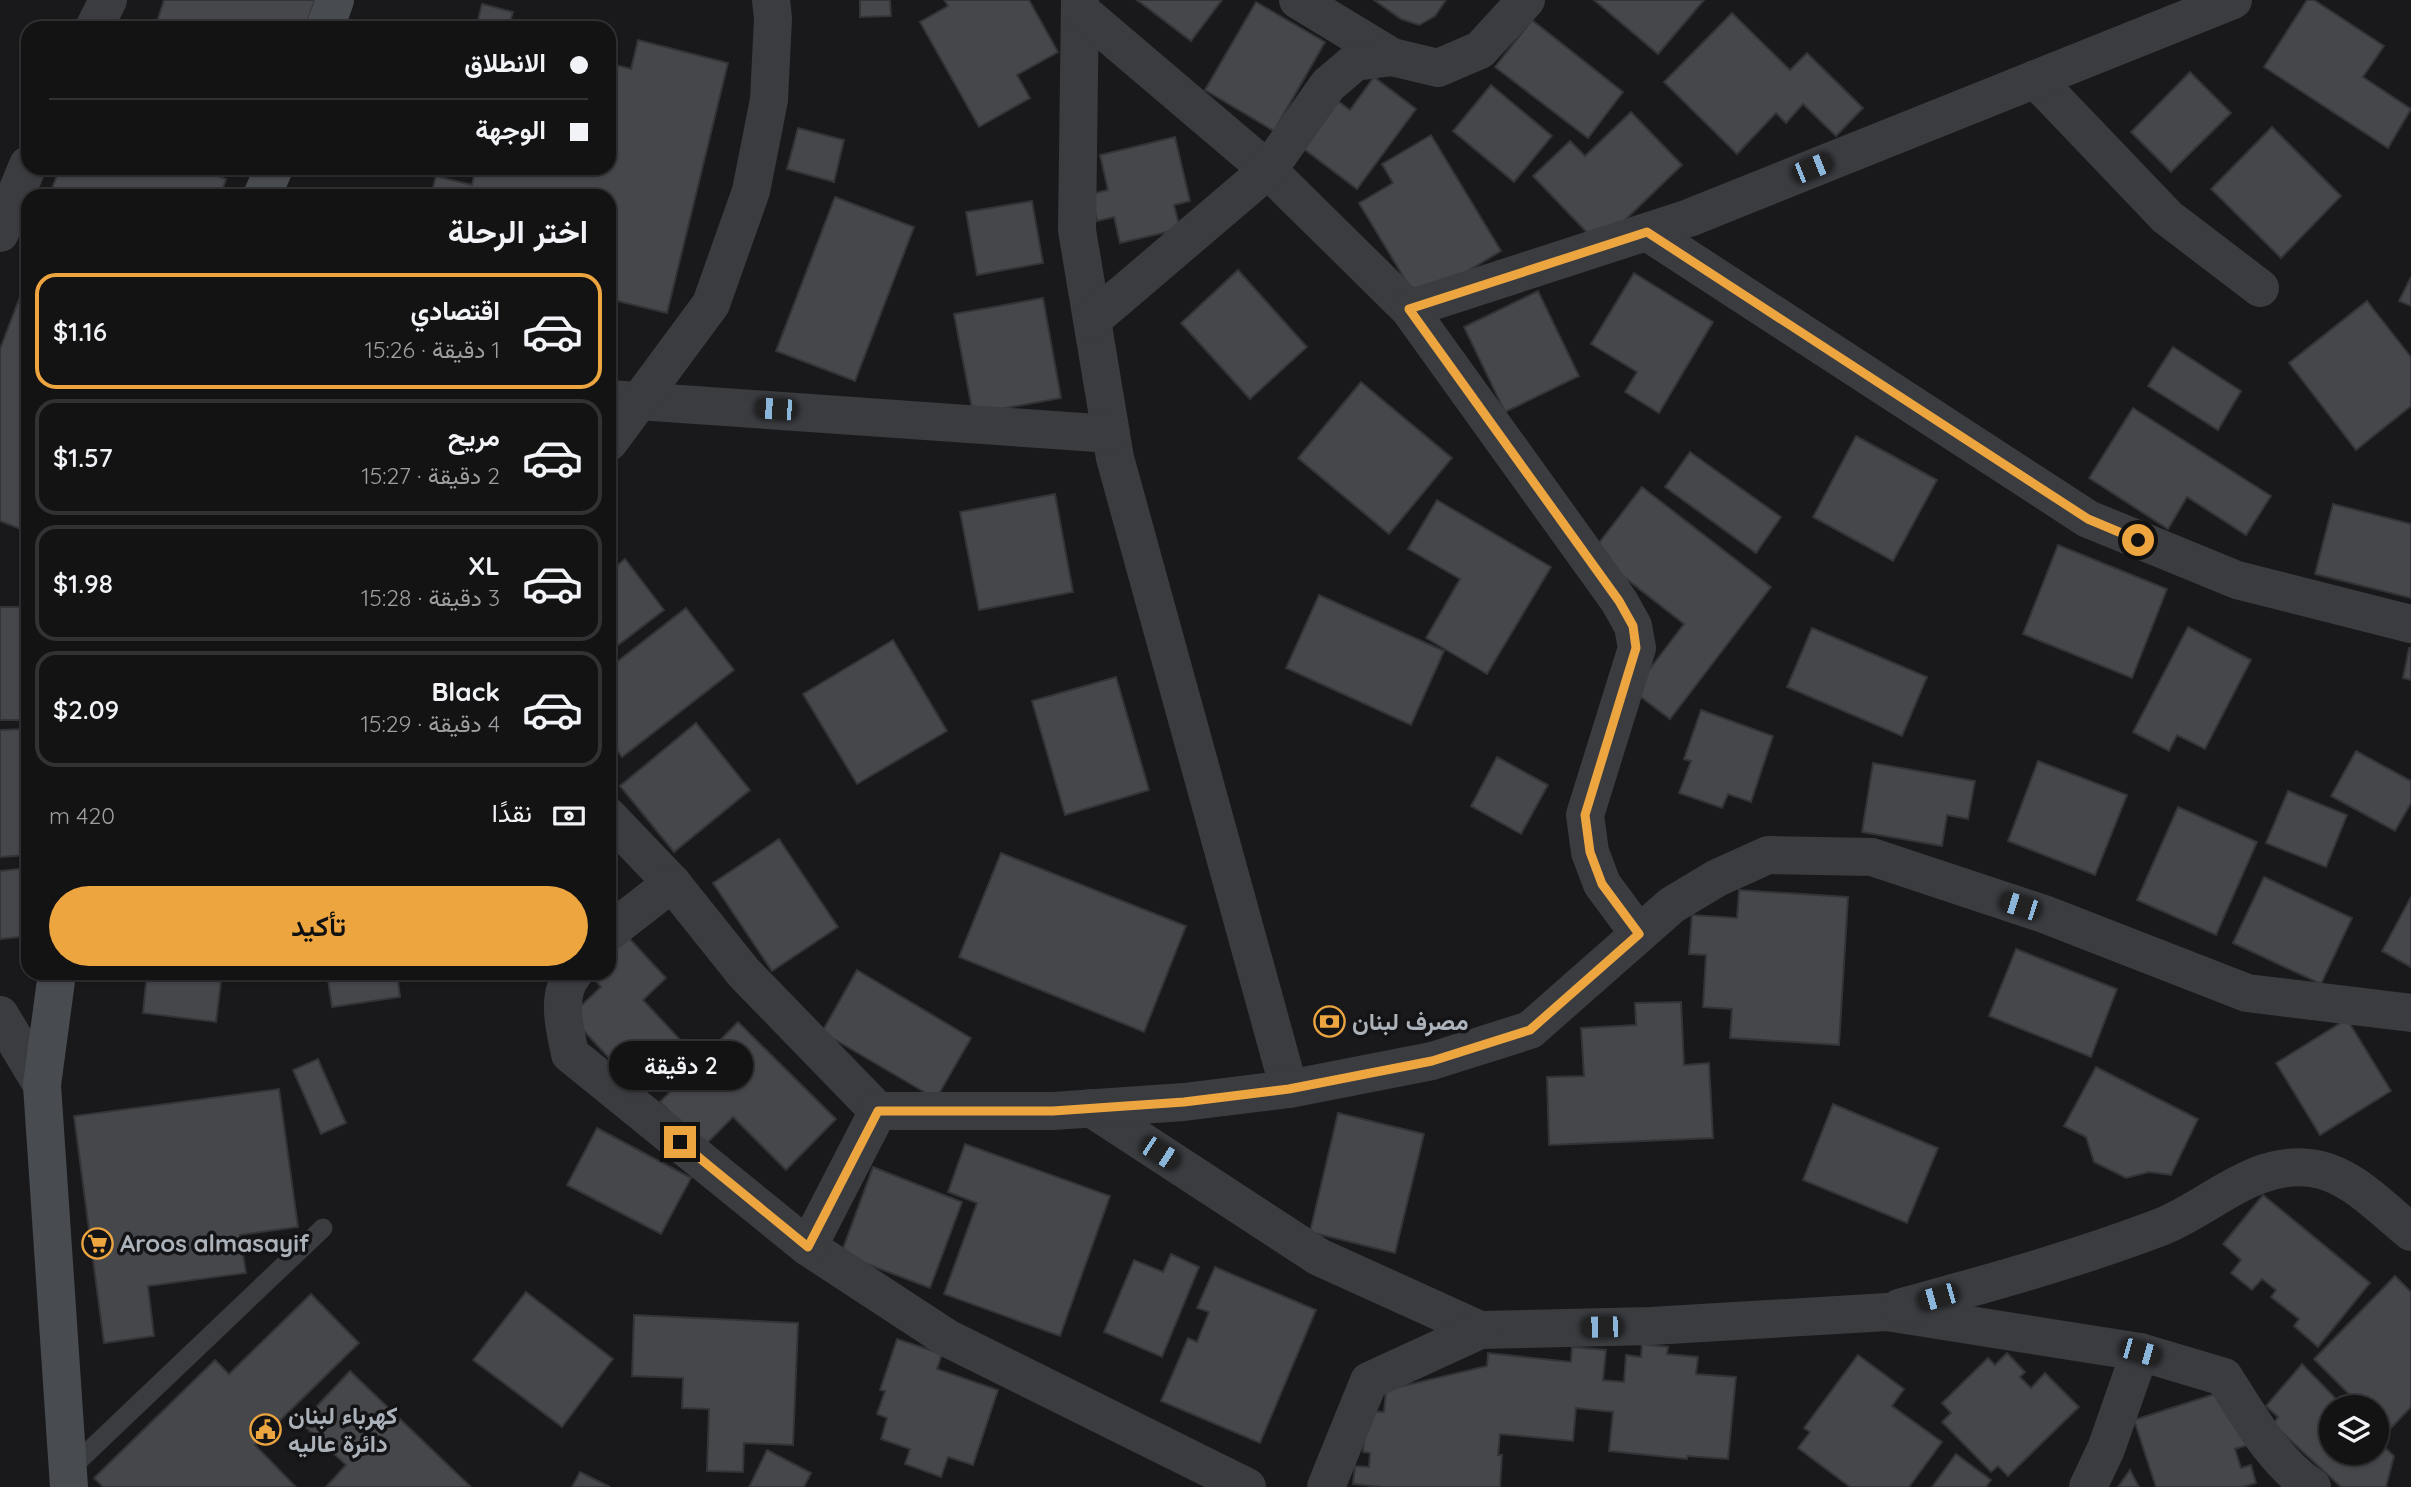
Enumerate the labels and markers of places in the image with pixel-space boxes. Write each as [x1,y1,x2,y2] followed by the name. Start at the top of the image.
[1312,1005,1346,1039] bank icon: مصرف لبنان
[1352,1006,1469,1037] place label: مصرف لبنان
[80,1227,114,1261] supermarket icon: Aroos almasayif
[120,1228,310,1258] place label: Aroos almasayif
[288,1400,398,1459] place label: كهرباء لبنان دائرة عاليه
[248,1413,282,1447] public building icon: كهرباء لبنان دائرة عاليه

